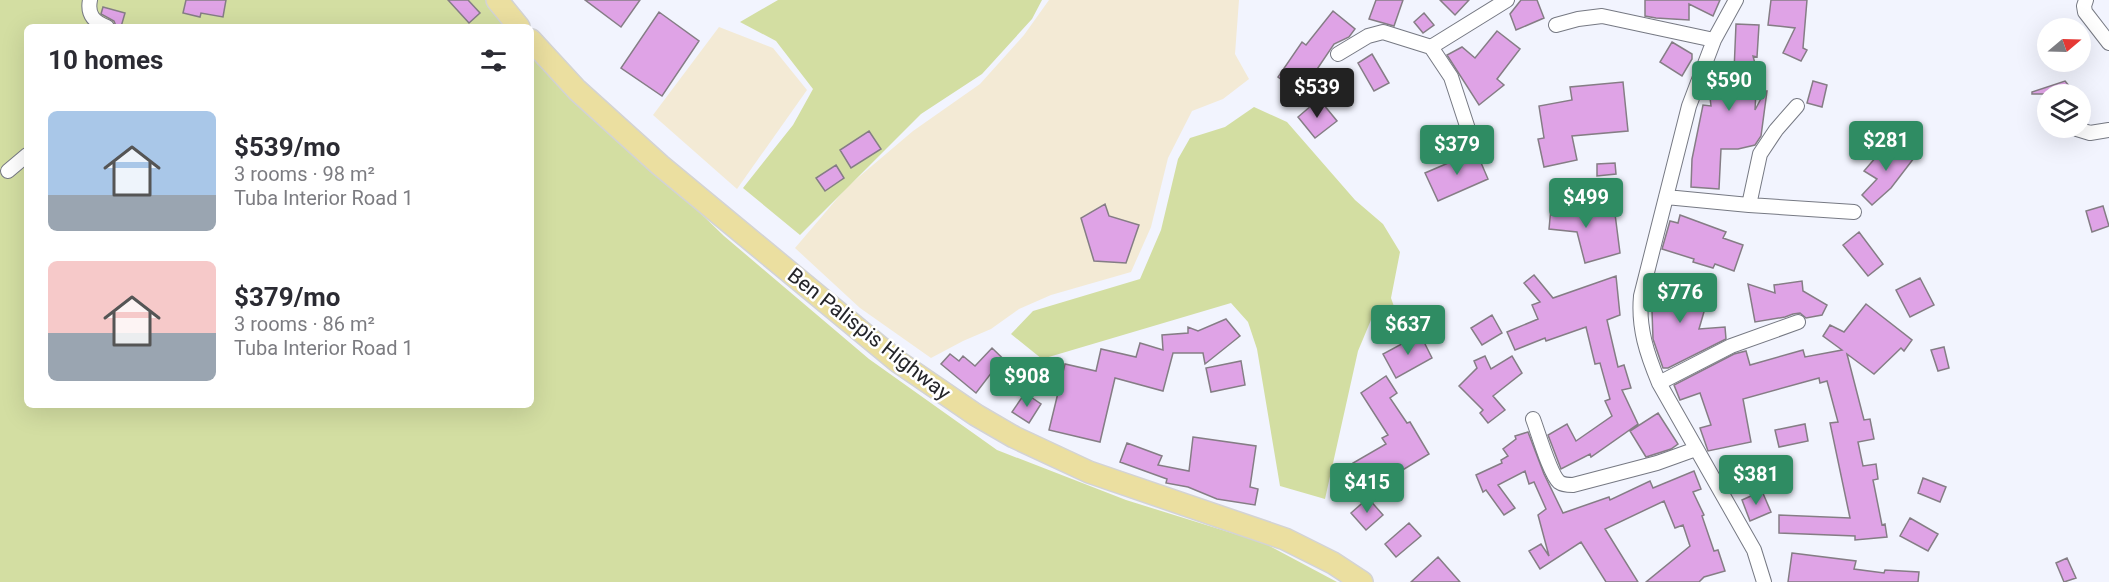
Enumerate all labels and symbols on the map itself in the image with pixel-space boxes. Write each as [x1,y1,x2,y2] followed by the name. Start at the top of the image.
[2037,18,2091,72] north arrow
[1693,61,1765,112] pin: $590
[1281,68,1353,119] pin: $539
[1850,121,1922,172] pin: $281
[1421,125,1493,176] pin: $379
[1550,178,1622,229] pin: $499
[783,263,955,405] street label: Ben Palispis Highway
[1644,273,1716,324] pin: $776
[1372,305,1444,356] pin: $637
[991,357,1063,408] pin: $908
[1720,455,1792,506] pin: $381
[1331,463,1403,514] pin: $415

